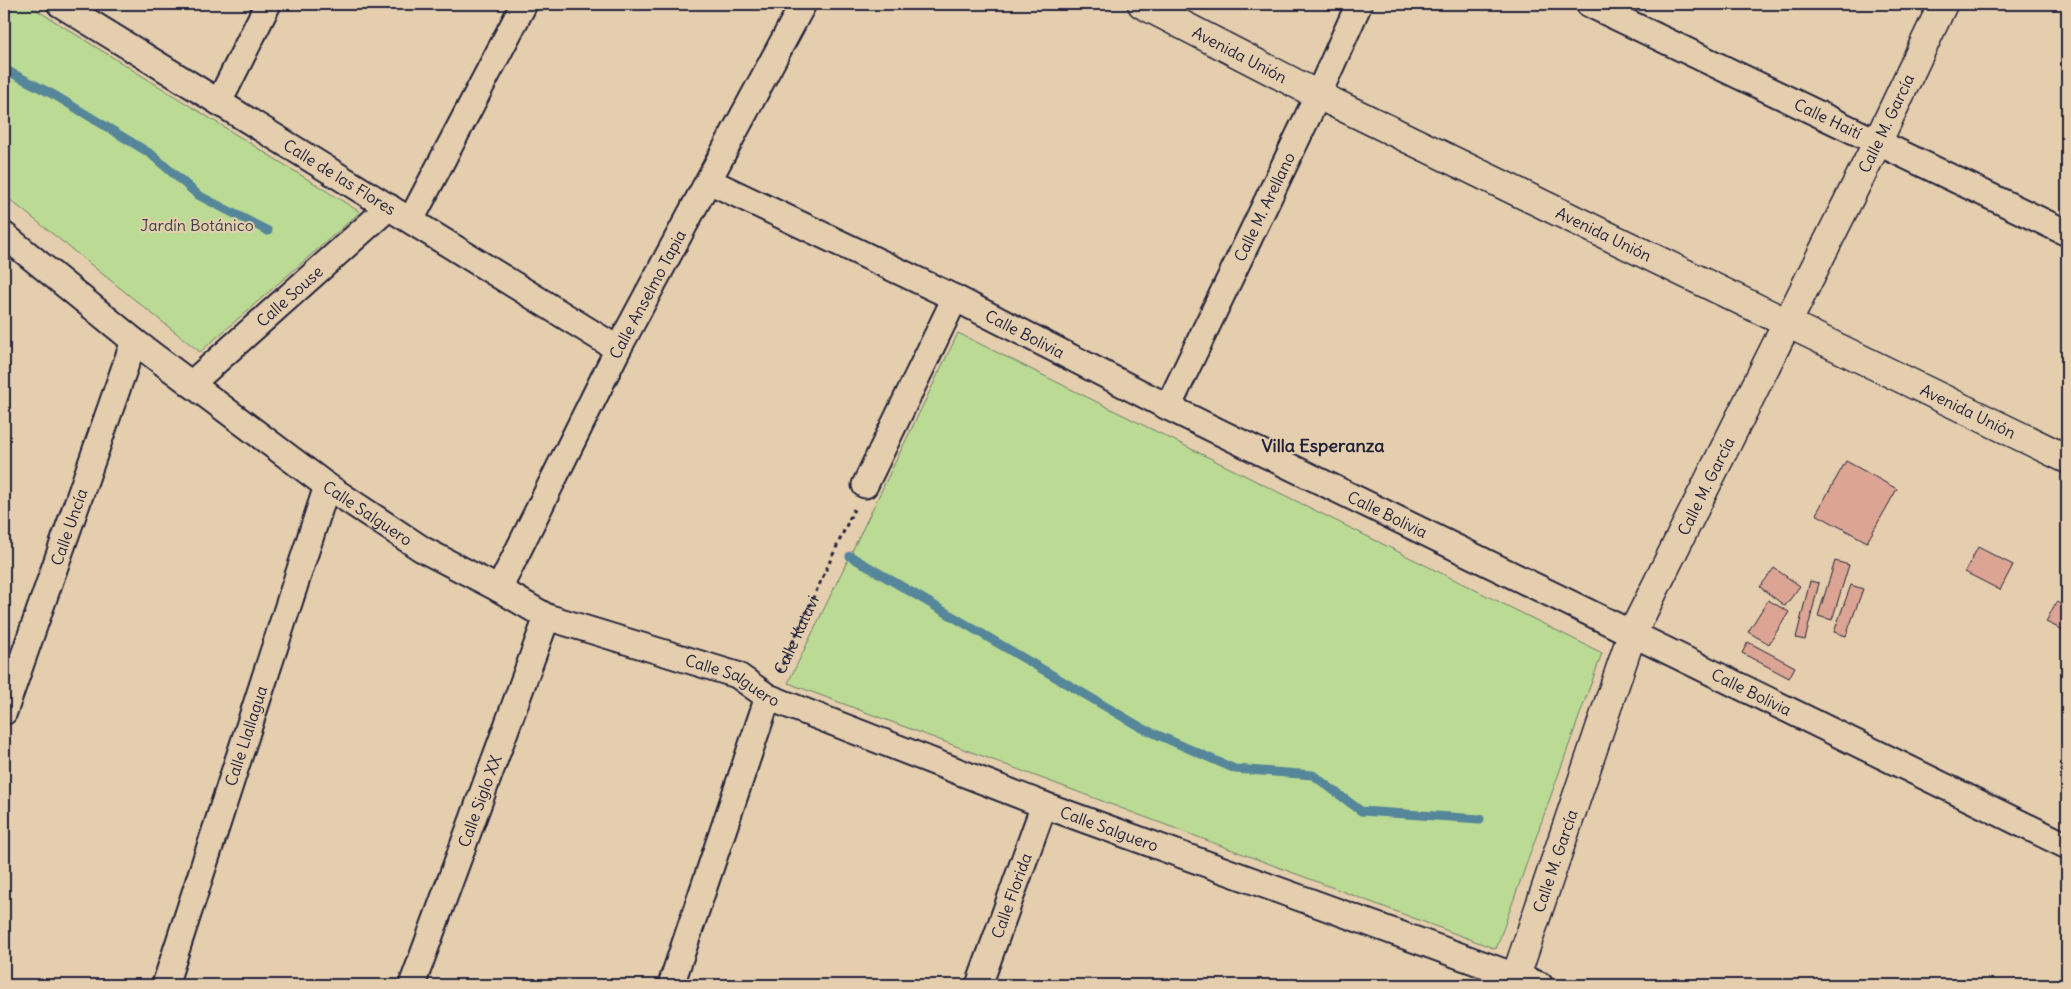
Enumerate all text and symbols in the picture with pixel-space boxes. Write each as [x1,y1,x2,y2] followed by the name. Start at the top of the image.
[1189,22,1290,87] street label: Avenida Unión
[1854,71,1918,176] street label: Calle M. García
[1791,94,1865,143] street label: Calle Haití
[280,135,400,219] street label: Calle de las Flores
[1229,149,1299,265] street label: Calle M. Arellano
[1553,202,1655,266] street label: Avenida Unión
[140,215,254,235] park label: Jardín Botánico
[605,226,690,362] street label: Calle Anselmo Tapia
[252,261,327,331] street label: Calle Souse
[982,305,1068,362] street label: Calle Bolivia
[1917,379,2019,443] street label: Avenida Unión
[1261,434,1385,457] district label: Villa Esperanza
[1673,434,1739,538] street label: Calle M. García
[319,476,416,550] street label: Calle Salguero
[46,486,92,568] street label: Calle Uncía
[1344,486,1431,542] street label: Calle Bolivia
[769,592,823,677] street label: Calle Katavi
[683,650,782,710] street label: Calle Salguero
[1708,664,1795,720] street label: Calle Bolivia
[220,683,272,788] street label: Calle Llallagua
[453,752,506,850] street label: Calle Siglo XX
[1057,802,1161,856] street label: Calle Salguero
[1528,807,1582,915] street label: Calle M. García
[987,850,1036,941] street label: Calle Florida

